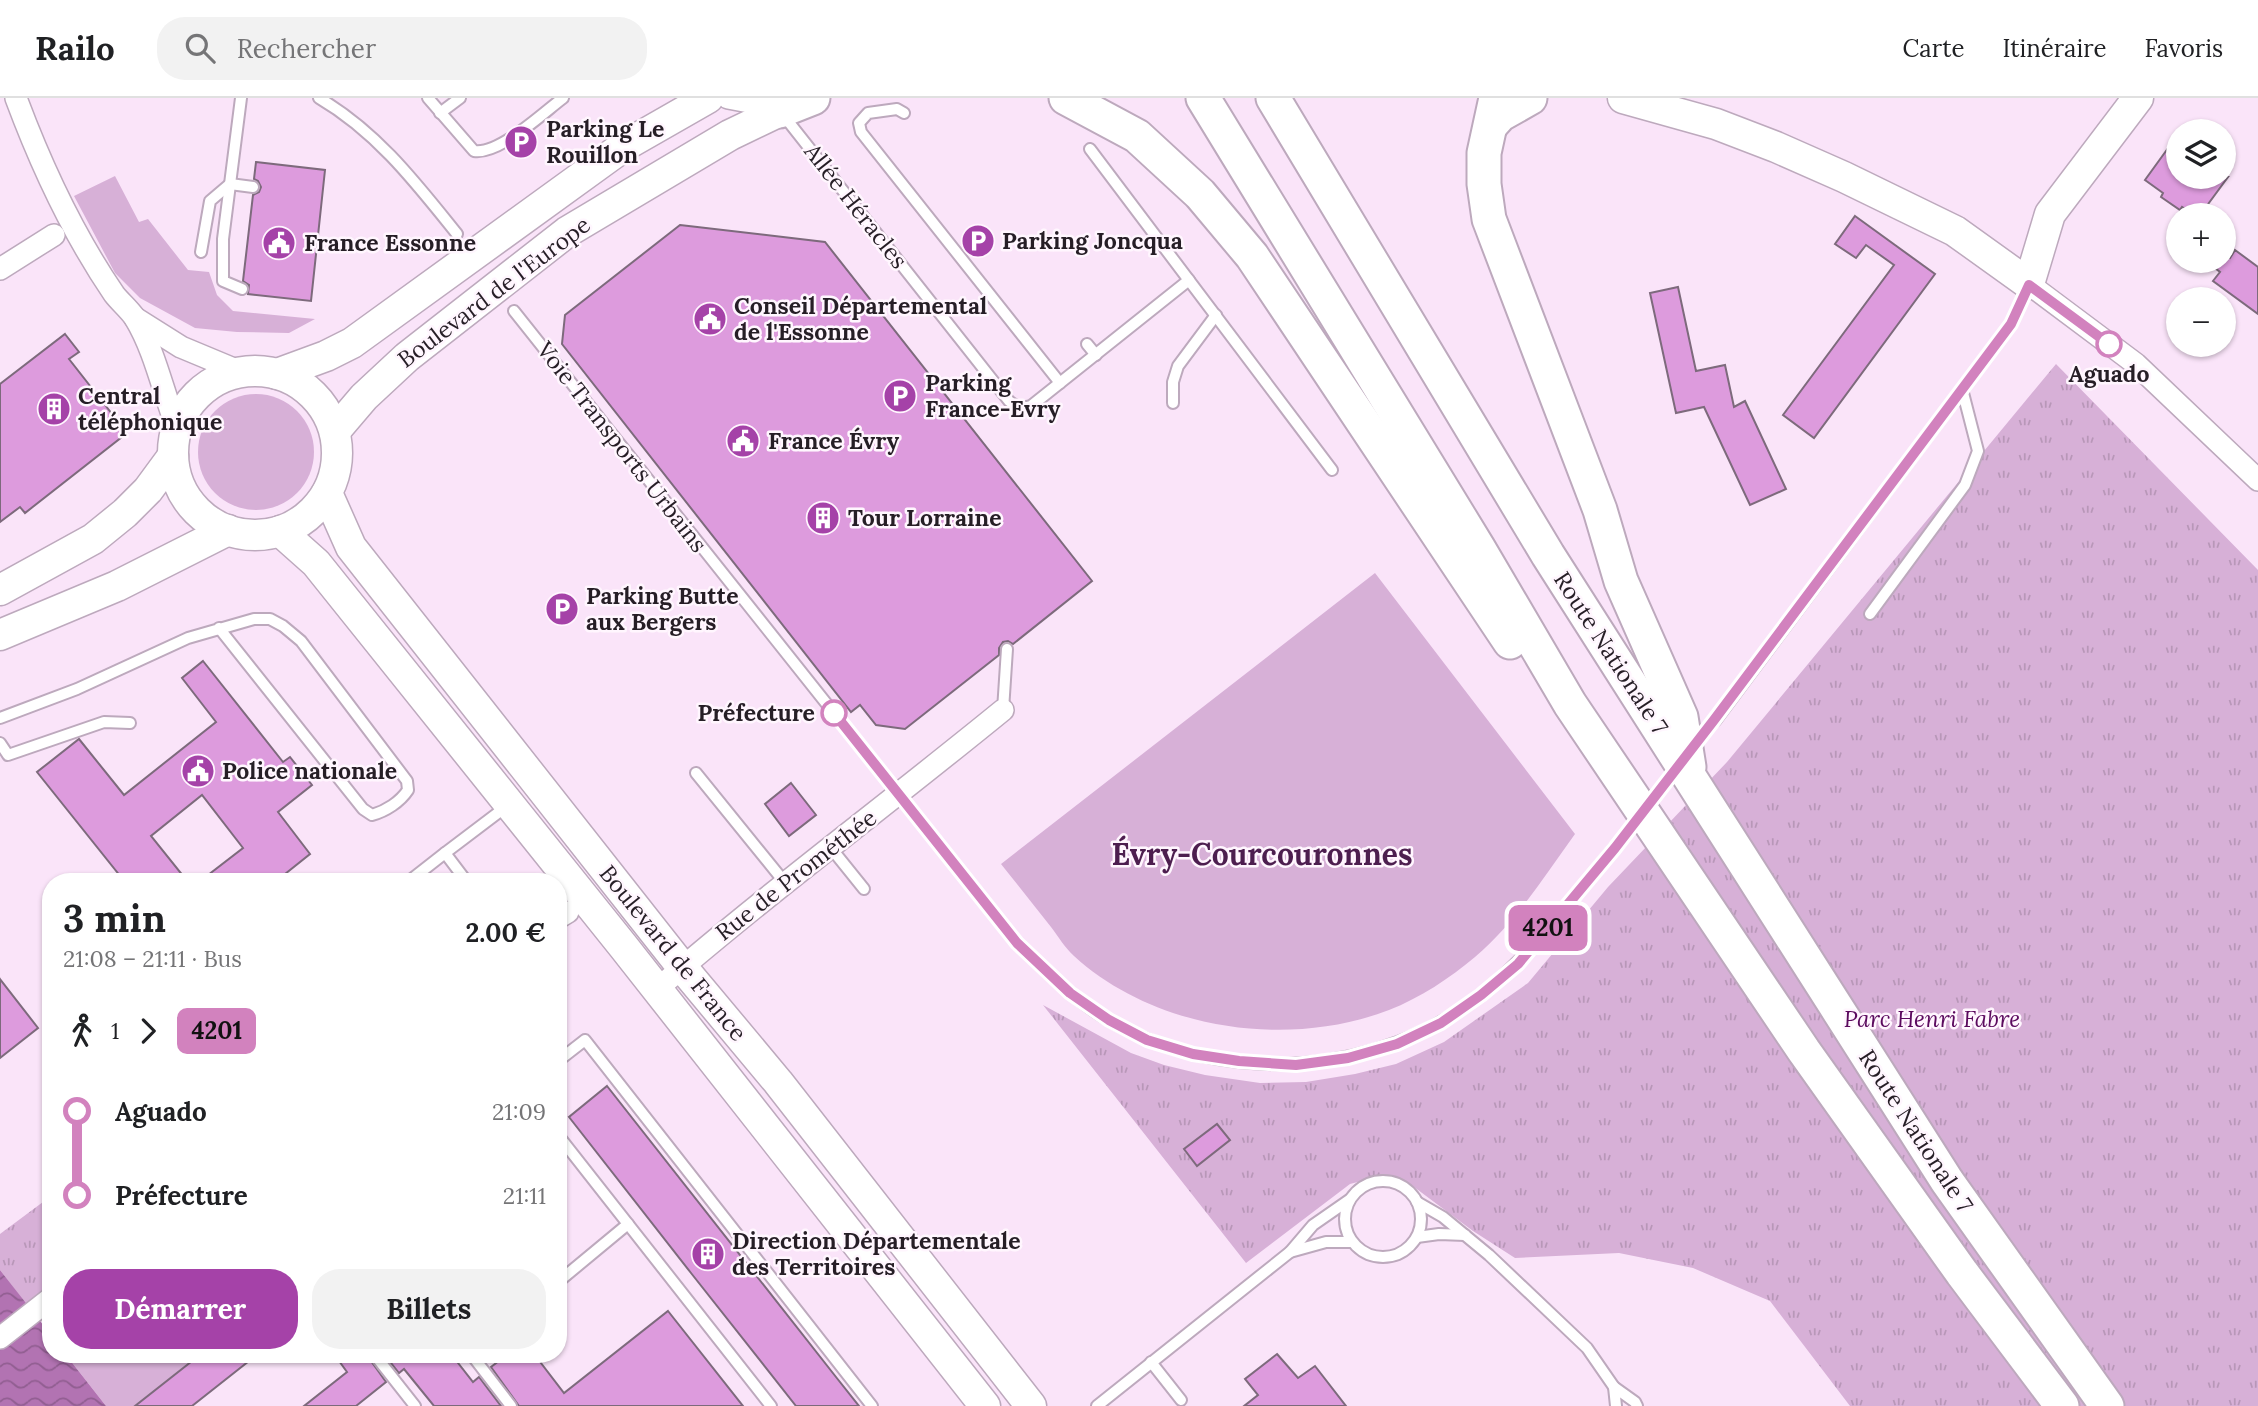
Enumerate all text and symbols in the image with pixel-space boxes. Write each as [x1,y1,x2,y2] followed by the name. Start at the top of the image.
[157,17,647,80] search box
[35,27,115,69] text: Railo
[181,29,219,67] icon: search
[237,32,376,65] text: Rechercher
[1903,33,1965,64] text: Carte
[2003,33,2106,64] text: Itinéraire
[2144,33,2223,64] text: Favoris
[546,114,664,169] place label: Parking Le Rouillon
[2166,119,2236,357] map controls
[2166,119,2236,189] button: layers
[502,123,540,161] parking icon: Parking Le Rouillon
[798,137,914,274] street label: Allée Héracles
[2166,203,2236,273] button: +
[392,210,596,373] street label: Boulevard de l'Europe
[959,222,997,260] parking icon: Parking Joncqua
[260,224,298,262] public building icon: France Essonne
[1002,226,1183,255] place label: Parking Joncqua
[304,228,476,257] place label: France Essonne
[2166,287,2236,357] button: −
[734,291,987,346] place label: Conseil Départemental de l'Essonne
[691,300,729,338] public building icon: Conseil Départemental de l'Essonne
[2096,331,2122,357] marker: Aguado
[530,335,714,558] street label: Voie Transports Urbains
[2068,359,2150,388] place label: Aguado
[925,368,1061,423] place label: Parking France-Evry
[881,377,919,415] parking icon: Parking France-Evry
[78,381,222,436] place label: Central téléphonique
[35,390,73,428] building icon: Central téléphonique
[724,422,762,460] public building icon: France Évry
[768,426,899,455] place label: France Évry
[804,499,842,537] building icon: Tour Lorraine
[848,503,1002,532] place label: Tour Lorraine
[1548,566,1675,740] street label: Route Nationale 7
[586,581,739,636] place label: Parking Butte aux Bergers
[543,590,581,628] parking icon: Parking Butte aux Bergers
[697,698,815,727] place label: Préfecture
[821,700,847,726] marker: Préfecture
[179,752,217,790] public building icon: Police nationale
[222,756,397,785] place label: Police nationale
[709,803,882,947] street label: Rue de Prométhée
[1111,835,1413,874] district label: Évry-Courcouronnes
[594,859,753,1046] street label: Boulevard de France
[63,894,166,942] text: 3 min
[1499,905,1597,951] line badge: 4201
[1523,912,1573,943] text: 4201
[466,916,546,949] text: 2.00 €
[63,944,242,973] text: 21:08 – 21:11 · Bus
[1844,1004,2020,1033] park label: Parc Henri Fabre
[63,1012,101,1050] icon: walk
[129,1012,167,1050] icon: forward
[191,1015,242,1046] text: 4201
[111,1016,119,1045] text: 1
[1853,1044,1980,1218] street label: Route Nationale 7
[115,1095,207,1128] text: Aguado
[492,1097,546,1126] text: 21:09
[115,1179,248,1212] text: Préfecture
[503,1181,546,1210] text: 21:11
[732,1226,1021,1281] place label: Direction Départementale des Territoires
[689,1235,727,1273] building icon: Direction Départementale des Territoires
[63,1269,298,1349] button: Démarrer
[312,1269,546,1349] button: Billets

